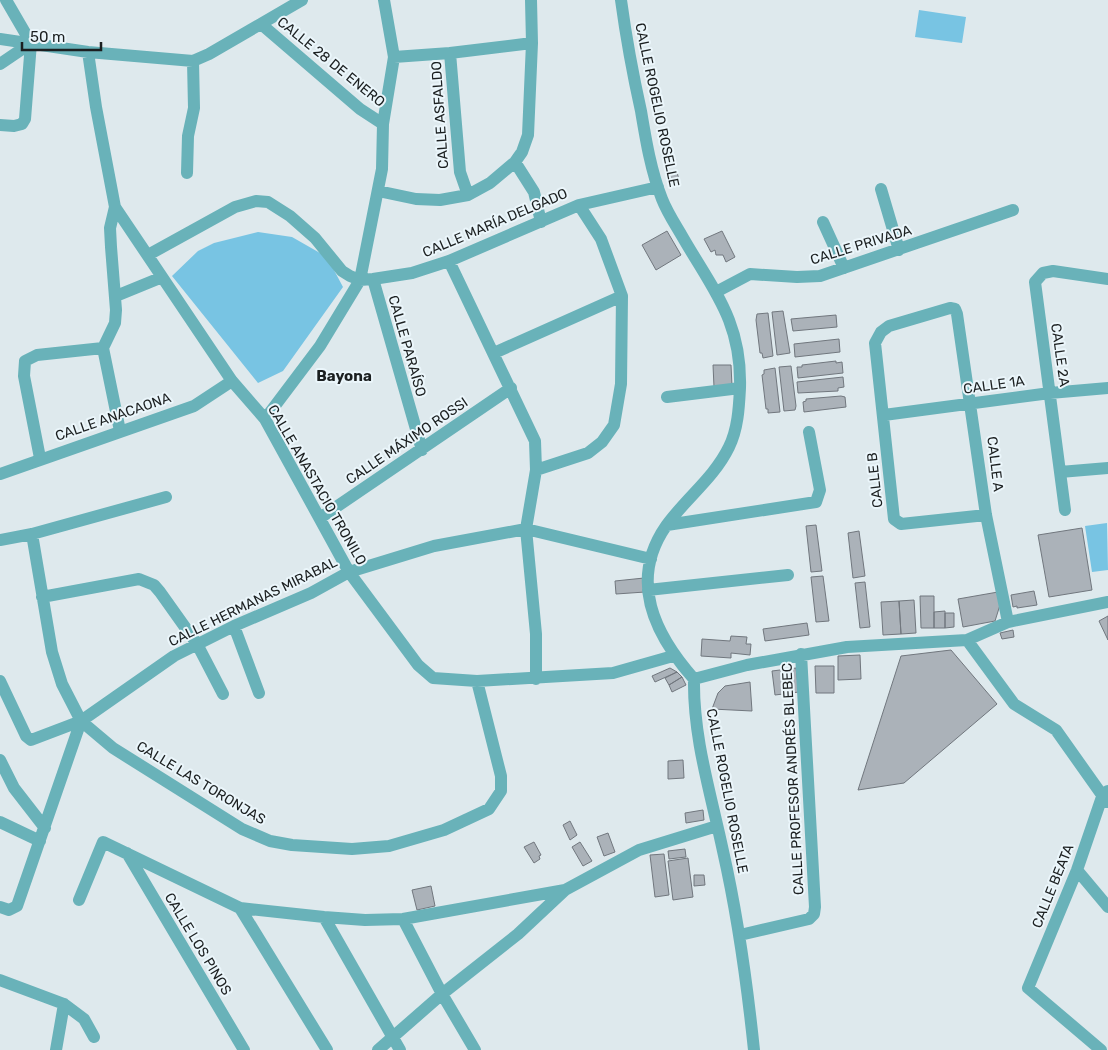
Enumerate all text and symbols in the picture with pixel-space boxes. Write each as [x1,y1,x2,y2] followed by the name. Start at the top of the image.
[274,13,388,111] street label: CALLE 28 DE ENERO
[22,20,101,52] scale bar
[631,21,683,189] street label: CALLE ROGELIO ROSELLE
[30,28,65,46] text: 50 m
[428,61,452,169] street label: CALLE ASFALDO
[420,184,570,261] street label: CALLE MARÍA DELGADO
[808,221,914,268] street label: CALLE PRIVADA
[384,293,431,399] street label: CALLE PARAÍSO
[1047,322,1073,388] street label: CALLE 2A
[316,367,372,385] district label: Bayona
[962,372,1026,398] street label: CALLE 1A
[53,389,174,445] street label: CALLE ANACAONA
[342,393,471,488] street label: CALLE MÁXIMO ROSSI
[264,402,370,568] street label: CALLE ANASTACIO TRONILO
[983,436,1007,493] street label: CALLE A
[864,451,886,509] street label: CALLE B
[166,554,340,650] street label: CALLE HERMANAS MIRABAL
[777,663,808,896] street label: CALLE PROFESOR ANDRÉS BLEBEC
[703,707,751,875] street label: CALLE ROGELIO ROSELLE
[133,738,269,828] street label: CALLE LAS TORONJAS
[1028,841,1078,930] street label: CALLE BEATA
[161,890,235,998] street label: CALLE LOS PINOS

